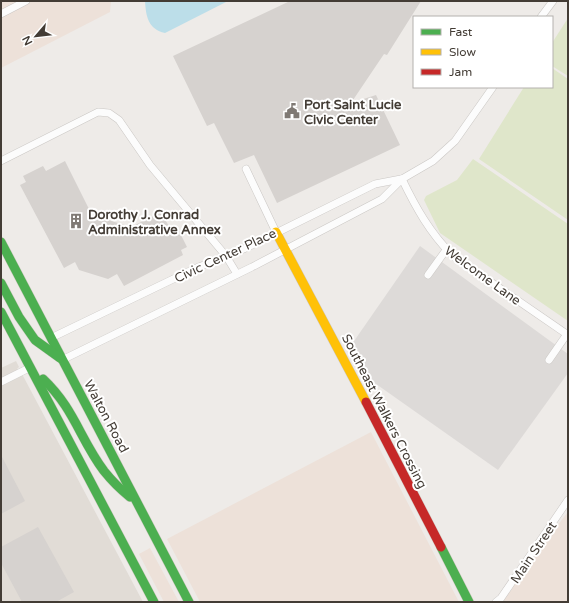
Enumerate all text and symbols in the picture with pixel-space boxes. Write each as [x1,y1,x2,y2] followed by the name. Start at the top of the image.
[16,16,56,56] north arrow
[413,16,553,88] legend
[449,25,473,39] text: Fast
[20,34,35,47] text: N
[449,45,476,59] text: Slow
[449,65,472,79] text: Jam
[304,97,402,128] place label: Port Saint Lucie Civic Center
[283,102,301,120] public building icon: Port Saint Lucie Civic Center
[88,207,221,238] place label: Dorothy J. Conrad Administrative Annex
[67,212,85,230] building icon: Dorothy J. Conrad Administrative Annex
[172,225,279,287] street label: Civic Center Place
[441,243,524,309] street label: Welcome Lane
[338,331,430,491] street label: Southeast Walkers Crossing
[80,377,132,456] street label: Walton Road
[507,518,560,587] street label: Main Street

